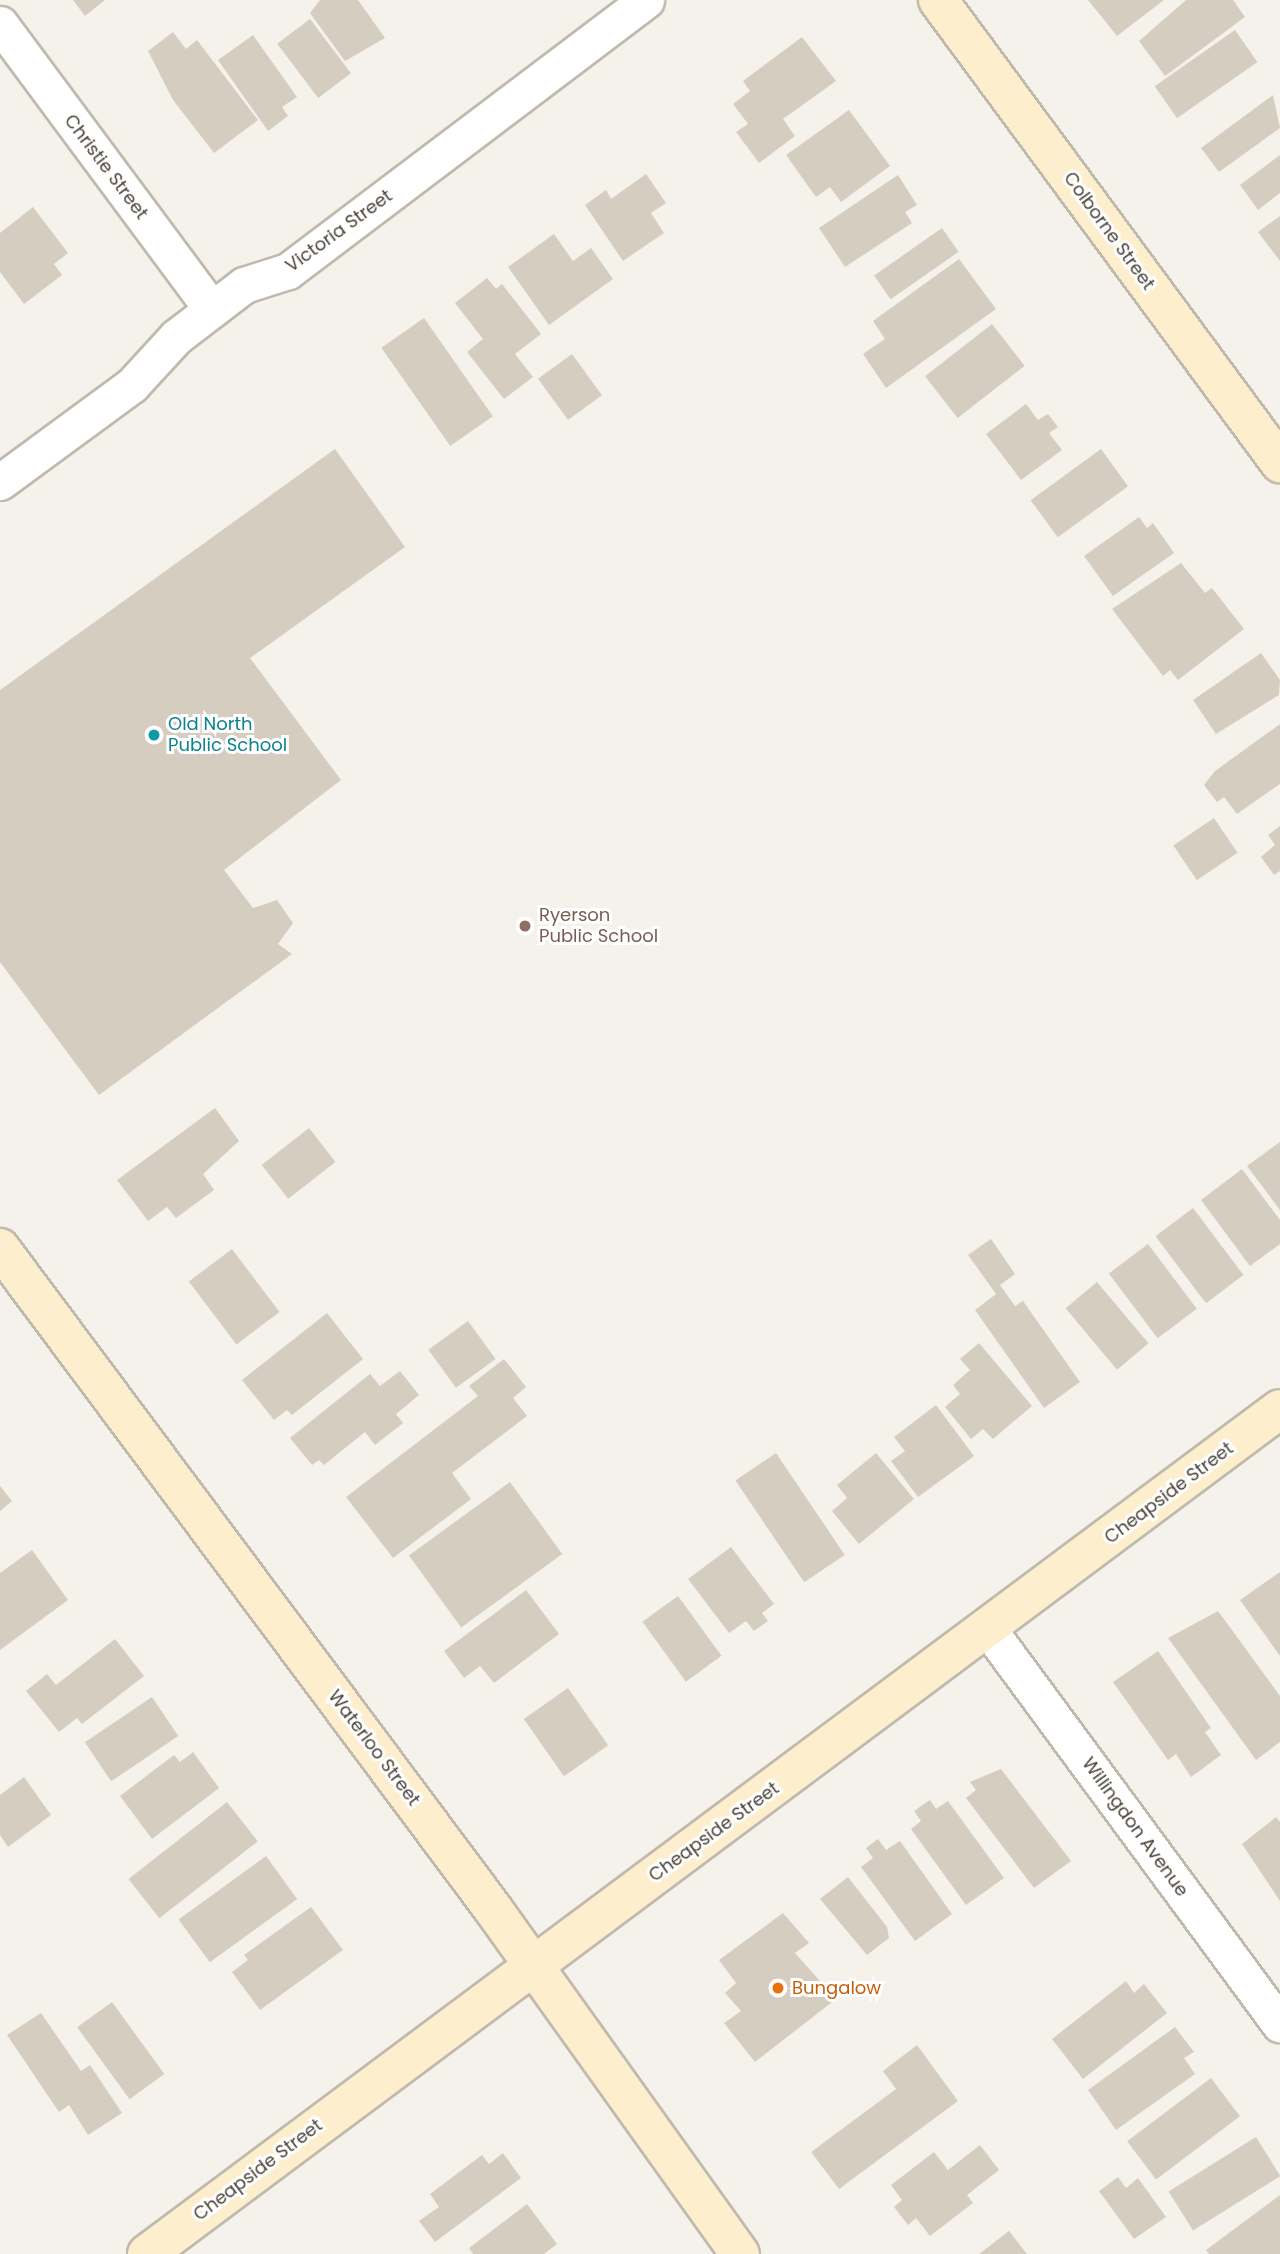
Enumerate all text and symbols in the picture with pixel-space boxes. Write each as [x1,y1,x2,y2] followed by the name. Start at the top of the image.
[60,110,152,224] street label: Christie Street
[1059,168,1159,294] street label: Colborne Street
[282,185,396,277] street label: Victoria Street
[168,714,287,756] place label: Old North Public School
[146,727,162,743] marker: Old North Public School
[539,905,658,948] place label: Ryerson Public School
[517,918,533,934] marker: Ryerson Public School
[1100,1438,1238,1548] street label: Cheapside Street
[324,1686,424,1810] street label: Waterloo Street
[1077,1753,1193,1901] street label: Willingdon Avenue
[645,1778,783,1886] street label: Cheapside Street
[792,1977,881,1999] place label: Bungalow
[770,1980,786,1996] marker: Bungalow
[189,2115,327,2225] street label: Cheapside Street

